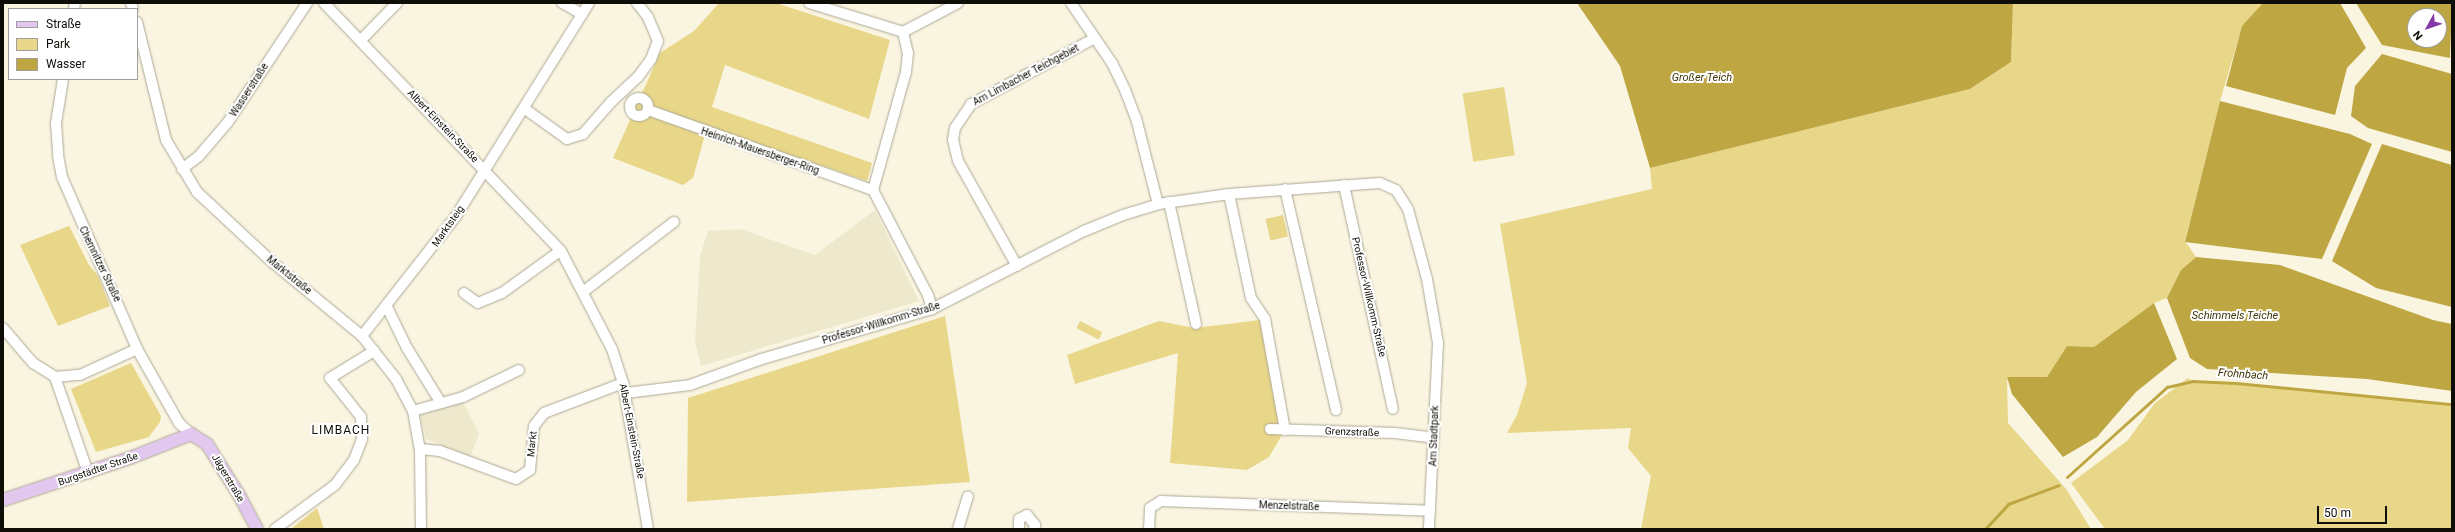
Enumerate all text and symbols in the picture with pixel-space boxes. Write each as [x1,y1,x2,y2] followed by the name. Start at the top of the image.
[8,8,138,80] legend
[2407,8,2447,48] north arrow
[46,17,81,31] text: Straße
[2411,28,2426,43] text: N
[46,37,70,51] text: Park
[971,42,1081,108] street label: Am Limbacher Teichgebiet
[46,57,86,71] text: Wasser
[227,61,271,119] street label: Wasserstraße
[1672,71,1732,85] water label: Großer Teich
[405,87,481,165] street label: Albert-Einstein-Straße
[699,125,821,177] street label: Heinrich-Mauersberger-Ring
[429,203,467,249] street label: Marktsteig
[77,224,123,304] street label: Chemnitzer Straße
[1349,236,1389,358] street label: Professor-Willkomm-Straße
[264,253,314,297] street label: Marktstraße
[821,299,941,347] street label: Professor-Willkomm-Straße
[2192,309,2278,323] water label: Schimmels Teiche
[2217,367,2269,383] water label: Frohnbach
[617,382,647,480] street label: Albert-Einstein-Straße
[1427,405,1441,467] street label: Am Stadtpark
[312,424,370,438] district label: LIMBACH
[1325,425,1379,439] street label: Grenzstraße
[525,430,539,458] street label: Markt
[56,450,140,488] street label: Burgstädter Straße
[209,452,247,504] street label: Jägerstraße
[2319,498,2389,524] scale bar
[1259,499,1319,513] street label: Menzelstraße
[2324,506,2351,520] text: 50 m

